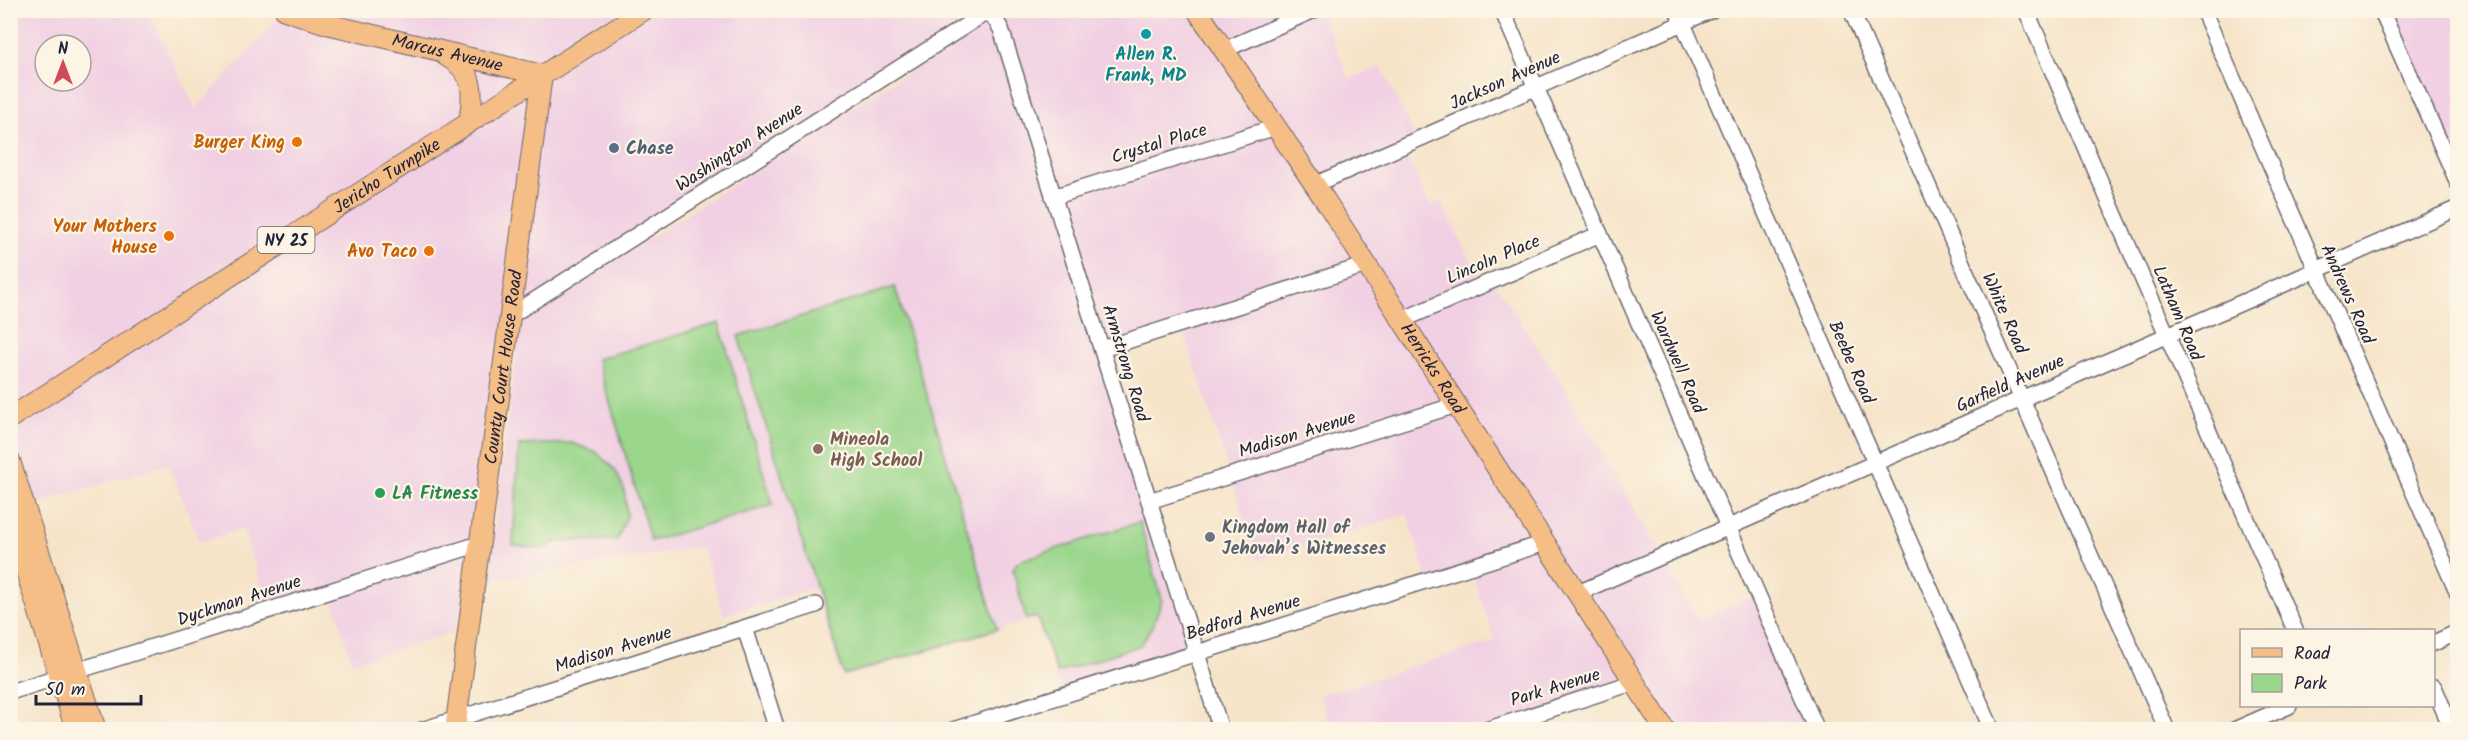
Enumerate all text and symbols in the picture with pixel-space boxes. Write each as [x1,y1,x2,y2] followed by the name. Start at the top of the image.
[389,27,505,81] street label: Marcus Avenue
[1139,27,1153,41] marker: Allen R. Frank, MD
[33,33,93,93] north arrow
[58,37,68,62] text: N
[1105,41,1187,91] place label: Allen R. Frank, MD
[1445,44,1566,119] street label: Jackson Avenue
[670,96,809,201] street label: Washington Avenue
[1108,116,1211,173] street label: Crystal Place
[193,129,285,158] place label: Burger King
[328,131,447,222] street label: Jericho Turnpike
[290,135,304,149] marker: Burger King
[626,135,674,164] place label: Chase
[607,141,621,155] marker: Chase
[53,213,158,263] place label: Your Mothers House
[258,227,314,253] road number: NY 25
[1442,228,1545,293] street label: Lincoln Place
[162,229,176,243] marker: Your Mothers House
[347,238,417,267] place label: Avo Taco
[2312,240,2382,350] street label: Andrews Road
[422,244,436,258] marker: Avo Taco
[2144,261,2210,367] street label: Latham Road
[477,267,532,466] street label: County Court House Road
[1973,268,2035,360] street label: White Road
[1093,301,1156,427] street label: Armstrong Road
[1641,307,1713,420] street label: Wardwell Road
[1819,316,1882,410] street label: Beebe Road
[1391,318,1472,421] street label: Herricks Road
[1951,347,2070,421] street label: Garfield Avenue
[1235,404,1360,467] street label: Madison Avenue
[830,426,922,476] place label: Mineola High School
[811,442,825,456] marker: Mineola High School
[392,480,479,509] place label: LA Fitness
[373,486,387,500] marker: LA Fitness
[1222,514,1387,564] place label: Kingdom Hall of Jehovah’s Witnesses
[1203,530,1217,544] marker: Kingdom Hall of Jehovah’s Witnesses
[174,568,305,635] street label: Dyckman Avenue
[1182,587,1304,650] street label: Bedford Avenue
[551,619,676,682] street label: Madison Avenue
[2240,629,2435,707] legend
[2294,640,2331,669] text: Road
[1507,661,1604,716] street label: Park Avenue
[36,668,141,706] scale bar
[2294,670,2327,699] text: Park
[45,676,85,705] text: 50 m

